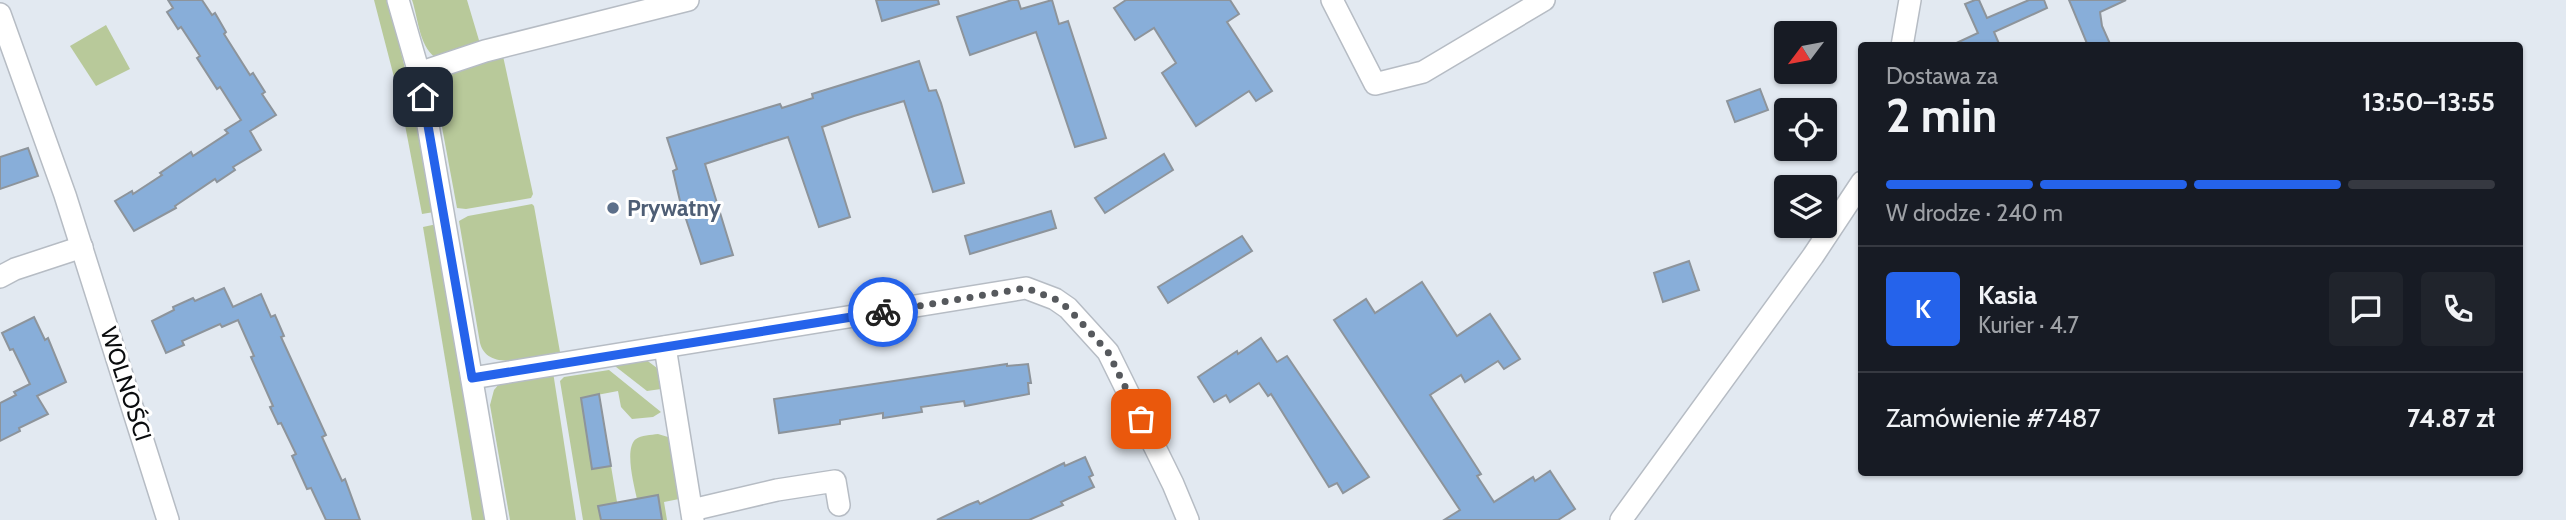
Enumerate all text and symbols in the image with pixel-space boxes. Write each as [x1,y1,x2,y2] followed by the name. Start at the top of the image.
[1774,21,1838,84] north arrow
[1774,21,1837,238] map controls
[1886,62,1998,90] text: Dostawa za
[393,67,453,127] pin
[404,78,442,116] icon: home
[2362,86,2495,118] text: 13:50–13:55
[1886,88,1997,144] text: 2 min
[1774,98,1837,161] button: locate
[1774,175,1837,238] button: layers
[627,194,722,222] place label: Prywatny
[1886,199,2063,227] text: W drodze · 240 m
[605,200,621,216] marker: Prywatny
[2329,272,2403,346] button: chat
[2421,272,2495,346] button: phone
[848,277,918,347] courier
[1978,279,2037,311] text: Kasia
[864,293,902,331] icon: bike
[1915,293,1931,325] text: K
[1978,311,2079,339] text: Kurier · 4.7
[94,323,158,445] street label: WOLNOŚCI
[1111,389,1171,449] pin
[1122,400,1160,438] icon: bag
[1886,402,2101,434] text: Zamówienie #7487
[2407,402,2495,434] text: 74.87 zł

